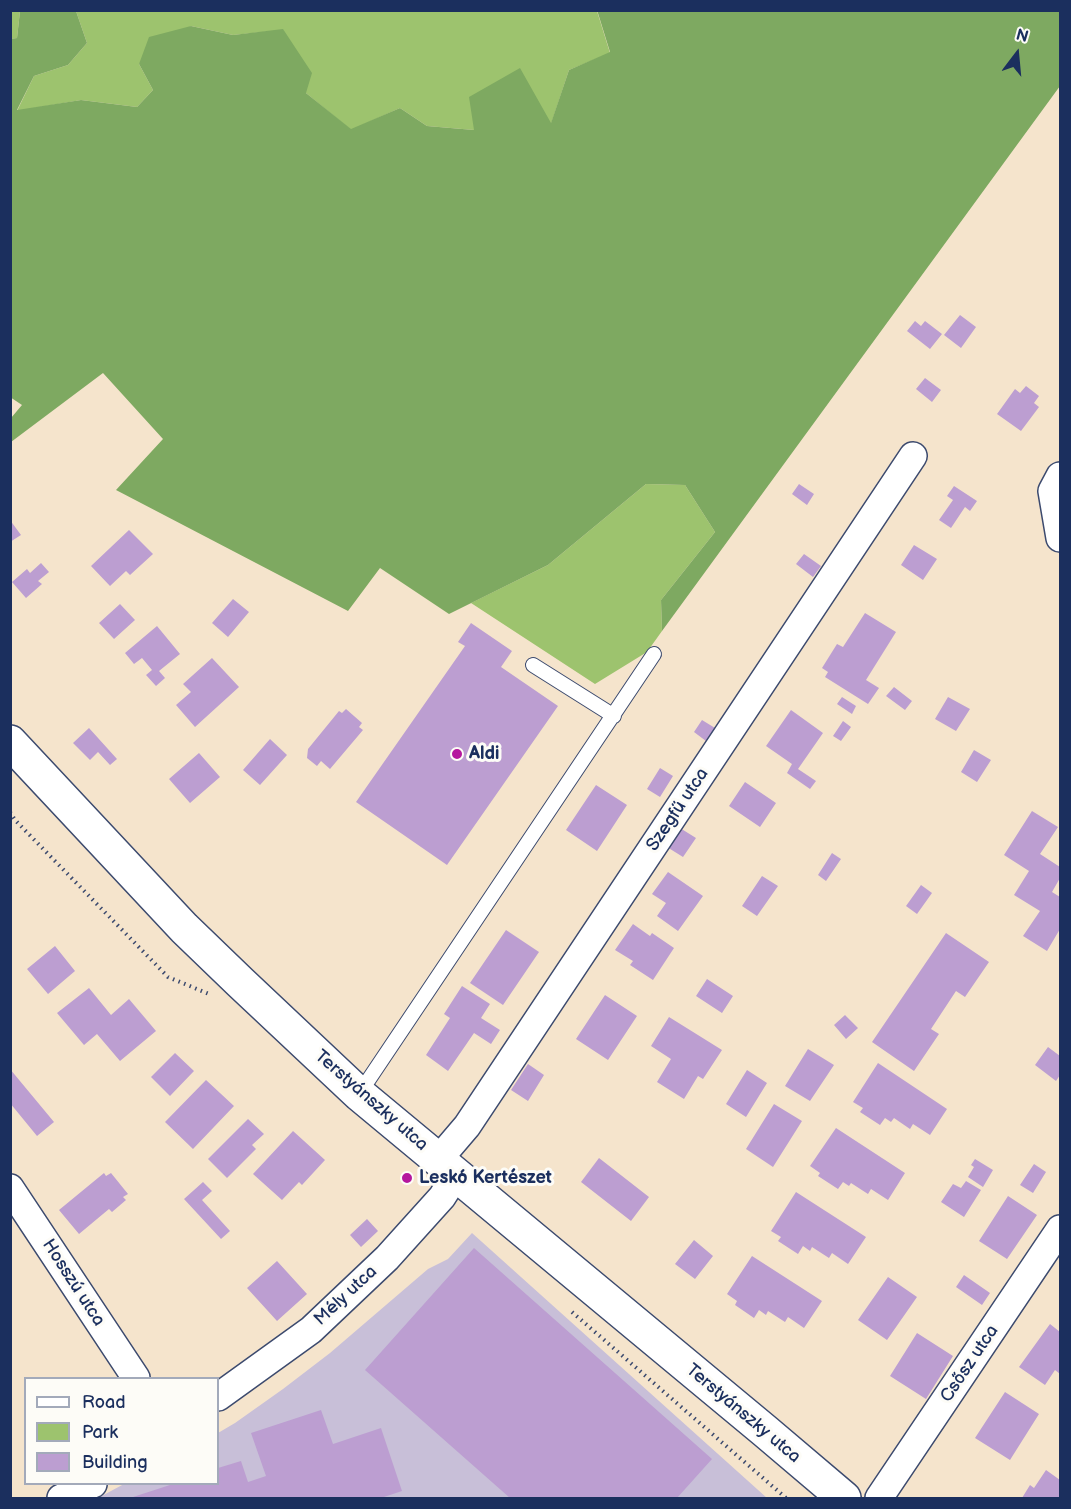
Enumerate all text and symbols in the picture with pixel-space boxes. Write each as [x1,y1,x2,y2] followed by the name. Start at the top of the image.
[987,24,1047,84] north arrow
[1014,25,1031,47] text: N
[469,743,499,765] place label: Aldi
[450,747,464,761] marker: Aldi
[642,764,714,856] street label: Szegfű utca
[310,1046,432,1156] street label: Terstyánszky utca
[419,1167,552,1189] place label: Leskó Kertészet
[400,1171,414,1185] marker: Leskó Kertészet
[37,1235,109,1331] street label: Hosszú utca
[310,1261,382,1331] street label: Mély utca
[936,1321,1004,1407] street label: Csősz utca
[681,1360,805,1468] street label: Terstyánszky utca
[24,1377,219,1485] legend
[82,1392,126,1413] text: Road
[82,1422,118,1443] text: Park
[82,1452,148,1473] text: Building

